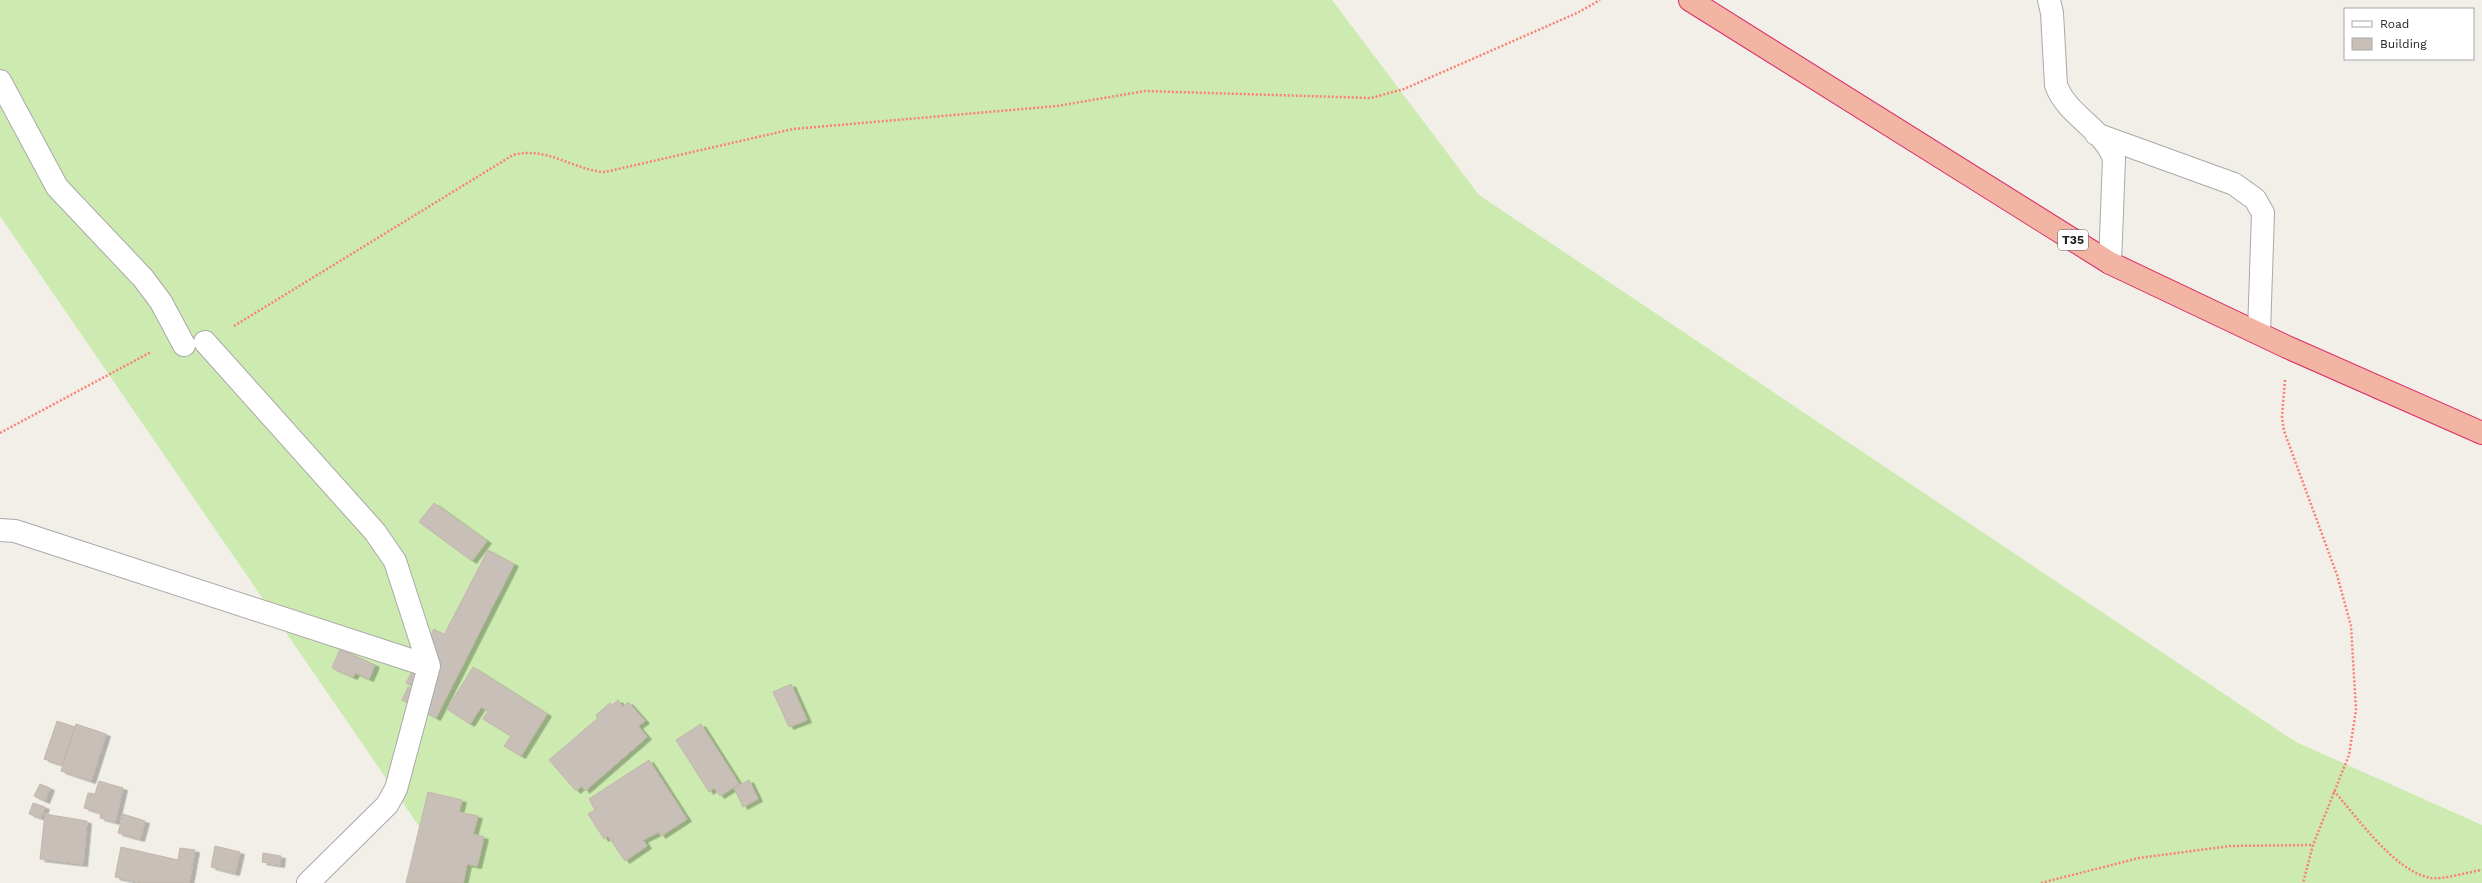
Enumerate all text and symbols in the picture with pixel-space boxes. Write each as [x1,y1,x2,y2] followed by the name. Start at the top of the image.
[2344,8,2474,60] legend
[2380,17,2409,31] text: Road
[2380,37,2427,51] text: Building
[2058,230,2088,250] road number: T35

